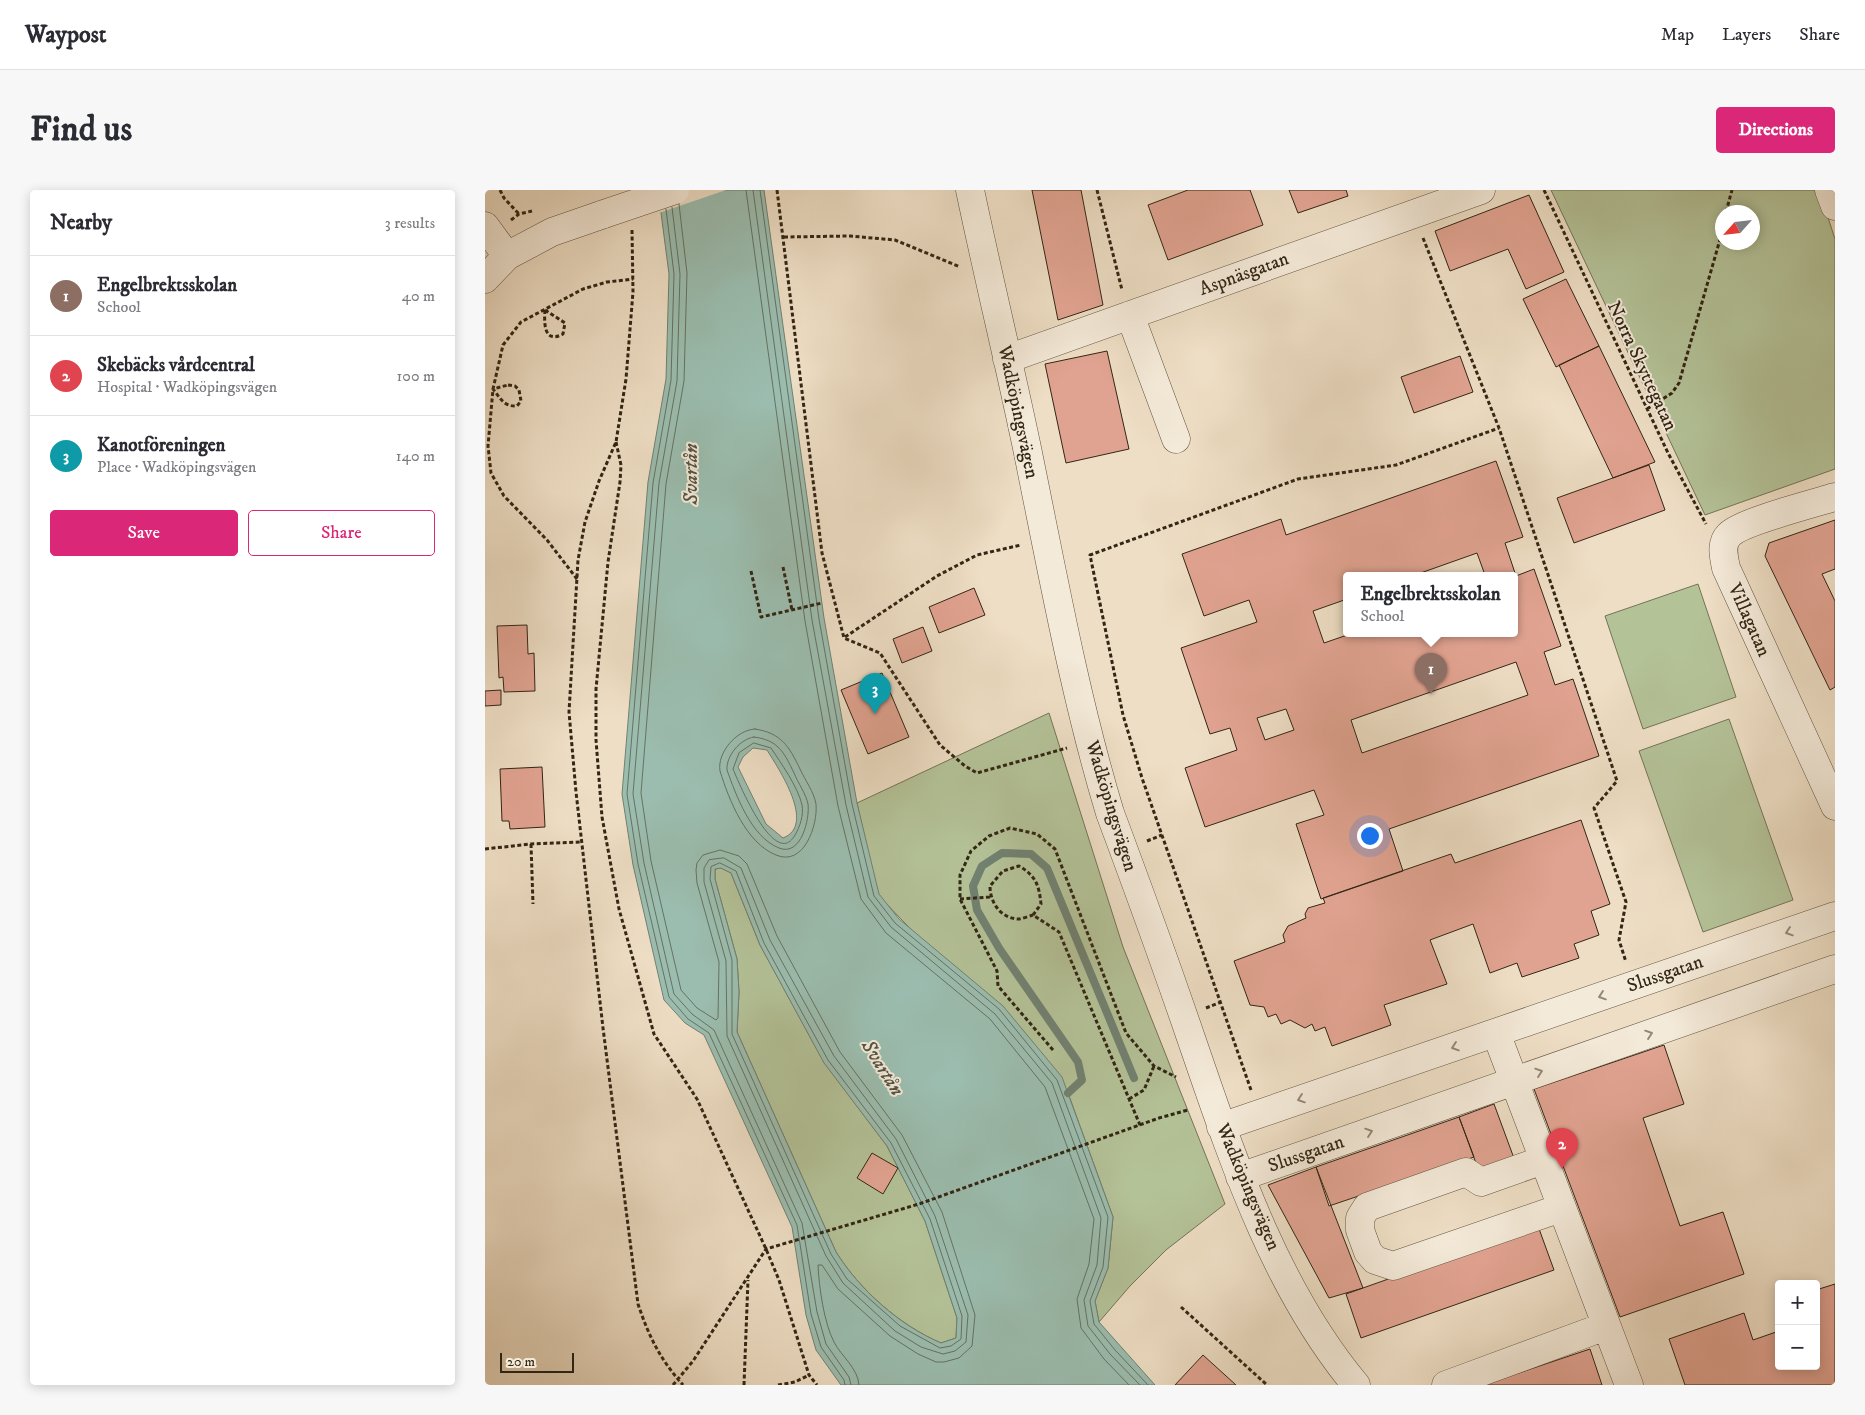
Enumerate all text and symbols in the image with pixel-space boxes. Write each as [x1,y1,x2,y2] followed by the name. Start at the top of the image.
[25,20,106,50] text: Waypost
[1661,24,1694,46] text: Map
[1722,24,1771,46] text: Layers
[1799,24,1840,46] text: Share
[1716,107,1835,153] button: Directions
[30,108,132,152] text: Find us
[1715,205,1760,250] north arrow
[50,210,112,236] text: Nearby
[385,213,435,233] text: 3 results
[1196,247,1292,301] street label: Aspnäsgatan
[97,274,237,297] text: Engelbrektsskolan
[63,286,69,306] text: 1
[402,286,435,306] text: 40 m
[97,297,141,317] text: School
[1602,297,1682,435] street label: Norra Skyttegatan
[992,342,1043,481] street label: Wadköpingsvägen
[97,354,255,377] text: Skebäcks vårdcentral
[62,366,70,386] text: 2
[397,366,435,386] text: 100 m
[97,377,277,397] text: Hospital · Wadköpingsvägen
[97,434,225,457] text: Kanotföreningen
[679,443,704,506] water label: Svartån
[63,446,69,466] text: 3
[396,446,435,466] text: 140 m
[97,457,256,477] text: Place · Wadköpingsvägen
[50,510,238,556] button: Save
[248,510,435,556] button: Share
[1343,572,1518,637] popup
[1722,579,1775,660] street label: Villagatan
[1360,583,1501,606] text: Engelbrektsskolan
[1360,606,1404,626] text: School
[1415,653,1447,694] pin: 1
[859,673,891,714] pin: 3
[1080,737,1142,874] street label: Wadköpingsvägen
[1357,823,1383,849] your location
[1785,926,1794,936] one-way arrow
[1624,950,1706,998] street label: Slussgatan
[1598,990,1607,1000] one-way arrow
[1645,1030,1653,1040] one-way arrow
[855,1034,909,1101] water label: Svartån
[1451,1041,1459,1051] one-way arrow
[1534,1068,1542,1078] one-way arrow
[1297,1094,1306,1104] one-way arrow
[1211,1119,1285,1254] street label: Wadköpingsvägen
[1364,1128,1373,1138] one-way arrow
[1546,1128,1578,1169] pin: 2
[1265,1130,1347,1178] street label: Slussgatan
[1775,1280,1820,1370] map controls
[1775,1280,1820,1325] button: +
[1775,1325,1820,1370] button: −
[500,1350,574,1373] scale bar
[507,1353,535,1371] text: 20 m

